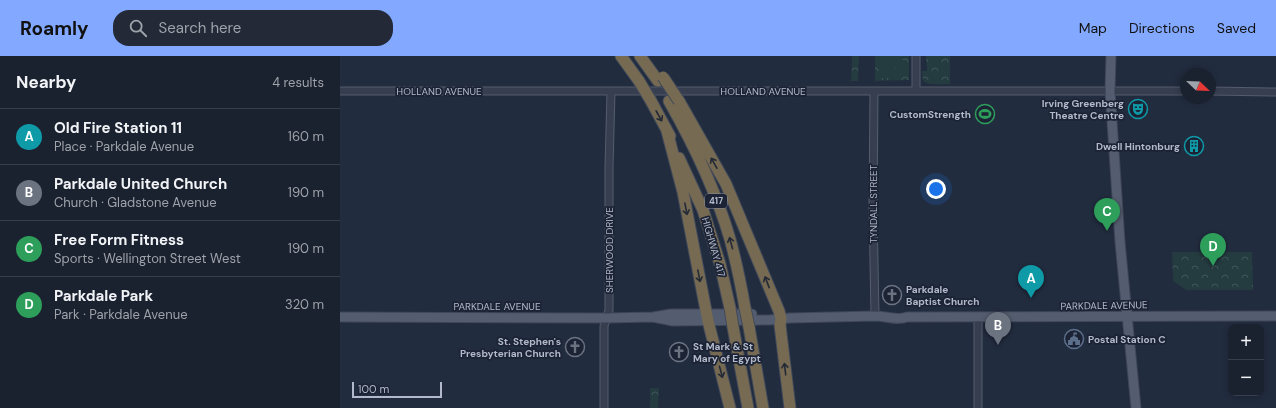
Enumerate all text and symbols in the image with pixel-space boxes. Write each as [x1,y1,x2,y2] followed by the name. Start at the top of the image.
[113,10,393,46] search box
[20,16,89,41] text: Roamly
[127,17,149,39] icon: search
[159,18,241,38] text: Search here
[1079,19,1107,37] text: Map
[1129,19,1195,37] text: Directions
[1217,19,1256,37] text: Saved
[1180,68,1216,104] north arrow
[16,71,76,93] text: Nearby
[272,74,324,91] text: 4 results
[396,85,482,98] street label: HOLLAND AVENUE
[720,85,806,98] street label: HOLLAND AVENUE
[1042,97,1124,122] place label: Irving Greenberg Theatre Centre
[1127,98,1149,120] theatre icon: Irving Greenberg Theatre Centre
[974,103,996,125] sports icon: CustomStrength
[890,108,971,121] place label: CustomStrength
[656,110,663,122] one-way arrow
[54,118,182,138] text: Old Fire Station 11
[24,128,34,145] text: A
[288,128,324,145] text: 160 m
[1183,135,1205,157] building icon: Dwell Hintonburg
[54,138,194,155] text: Place · Parkdale Avenue
[1096,140,1180,153] place label: Dwell Hintonburg
[710,157,718,169] one-way arrow
[867,164,880,243] street label: TYNDALL STREET
[54,174,227,194] text: Parkdale United Church
[926,179,946,199] your location
[25,184,33,201] text: B
[288,184,324,201] text: 190 m
[54,194,217,211] text: Church · Gladstone Avenue
[705,194,727,208] road number: 417
[1094,198,1120,231] pin: C
[683,203,691,216] one-way arrow
[603,207,616,293] street label: SHERWOOD DRIVE
[699,216,728,278] street label: HIGHWAY 417
[54,230,184,250] text: Free Form Fitness
[1200,233,1226,266] pin: D
[726,236,734,249] one-way arrow
[24,240,34,257] text: C
[288,240,324,257] text: 190 m
[54,250,241,267] text: Sports · Wellington Street West
[1018,265,1044,298] pin: A
[695,269,703,282] one-way arrow
[762,276,770,288] one-way arrow
[906,283,980,308] place label: Parkdale Baptist Church
[881,284,903,306] church icon: Parkdale Baptist Church
[54,286,153,306] text: Parkdale Park
[24,296,34,313] text: D
[285,296,324,313] text: 320 m
[1060,298,1148,313] street label: PARKDALE AVENUE
[453,300,541,313] street label: PARKDALE AVENUE
[54,306,188,323] text: Park · Parkdale Avenue
[985,312,1011,345] pin: B
[1228,324,1264,396] map controls
[1228,324,1264,360] button: +
[1063,328,1085,350] public building icon: Postal Station C
[1088,333,1166,346] place label: Postal Station C
[460,335,561,360] place label: St. Stephen's Presbyterian Church
[564,336,586,358] church icon: St. Stephen's Presbyterian Church
[693,340,761,365] place label: St Mark & St Mary of Egypt
[668,341,690,363] church icon: St Mark & St Mary of Egypt
[1228,360,1264,396] button: −
[781,363,789,376] one-way arrow
[718,365,725,378] one-way arrow
[352,380,442,399] scale bar
[358,382,389,396] text: 100 m

